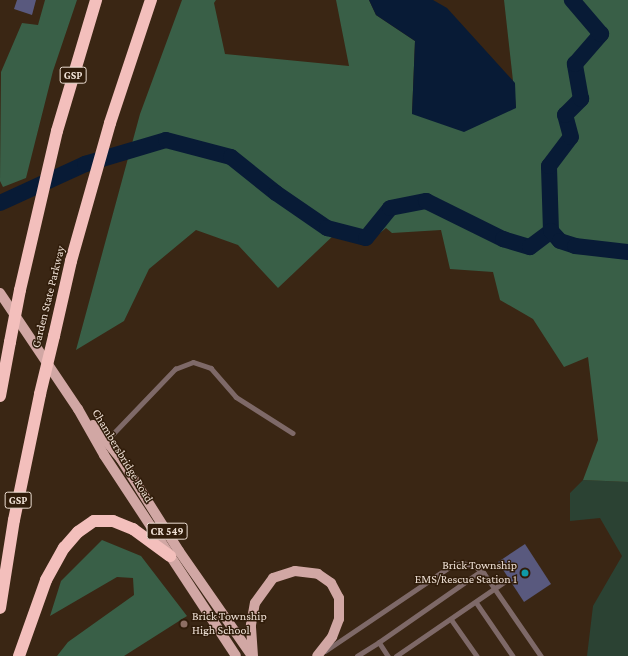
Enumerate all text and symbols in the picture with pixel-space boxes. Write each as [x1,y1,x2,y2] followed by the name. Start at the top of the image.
[59,66,87,84] road number: GSP
[29,244,69,350] street label: Garden State Parkway
[88,407,156,505] street label: Chambersbridge Road
[4,491,32,509] road number: GSP
[146,522,188,540] road number: CR 549
[415,559,517,587] place label: Brick Township EMS/Rescue Station 1
[520,568,530,578] marker: Brick Township EMS/Rescue Station 1
[192,610,267,638] place label: Brick Township High School
[179,619,189,629] marker: Brick Township High School

